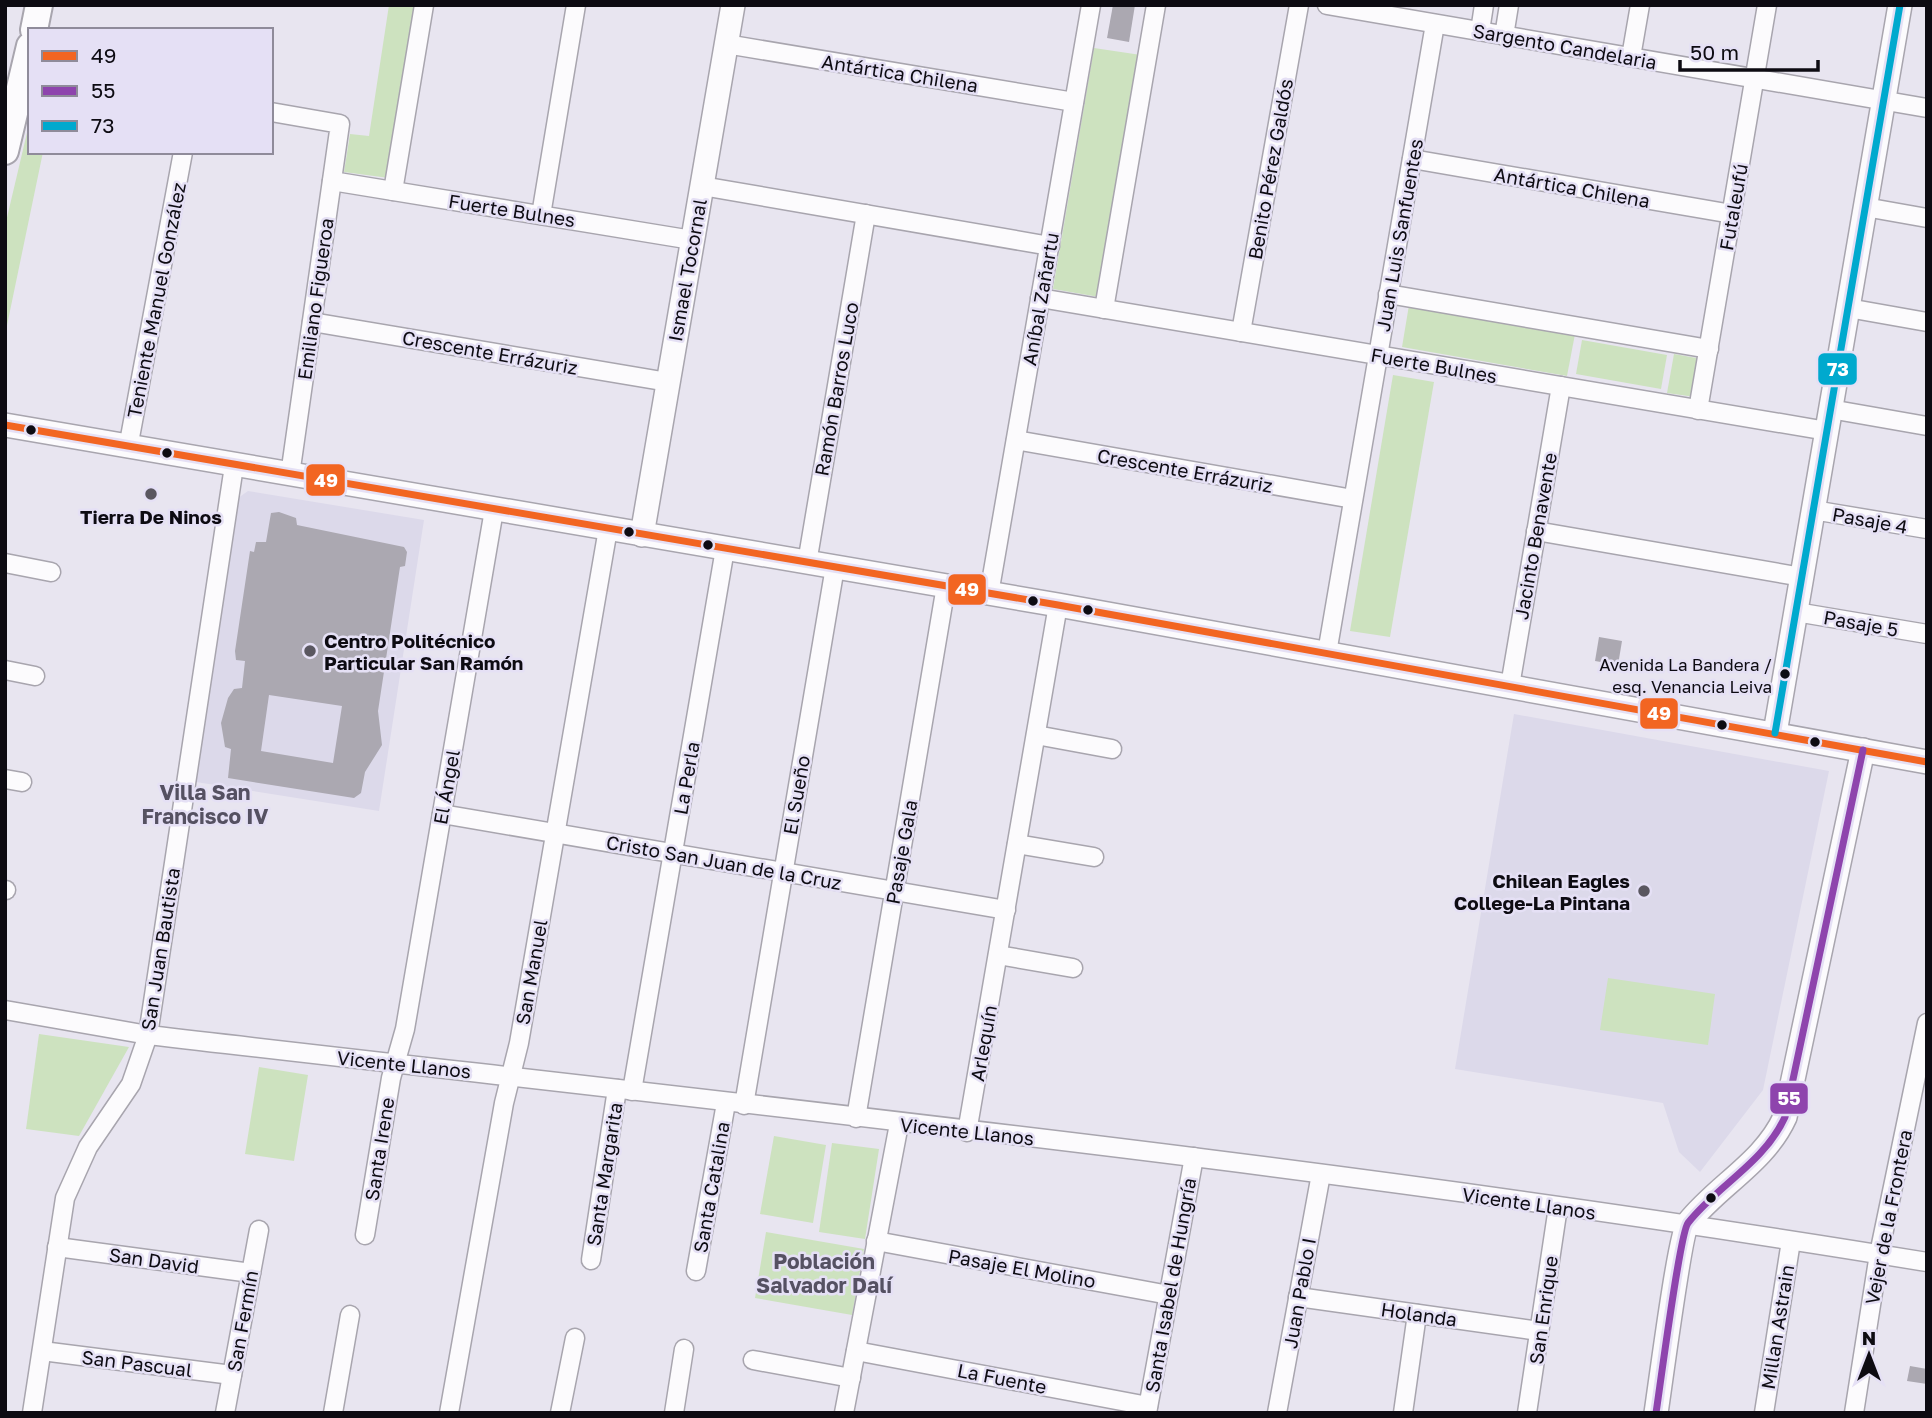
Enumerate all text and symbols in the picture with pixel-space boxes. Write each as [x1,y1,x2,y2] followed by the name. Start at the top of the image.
[1471,19,1659,73] street label: Sargento Candelaria
[28,28,273,154] legend
[1680,28,1818,72] scale bar
[1690,39,1739,65] text: 50 m
[91,42,117,68] text: 49
[820,49,980,97] street label: Antártica Chilena
[91,77,115,103] text: 55
[1243,77,1297,261] street label: Benito Pérez Galdós
[91,112,114,138] text: 73
[1371,137,1427,333] street label: Juan Luis Sanfuentes
[1492,162,1652,212] street label: Antártica Chilena
[1714,162,1752,252] street label: Futaleufú
[122,180,190,420] street label: Teniente Manuel González
[447,189,577,231] street label: Fuerte Bulnes
[663,197,711,343] street label: Ismael Tocornal
[292,217,338,381] street label: Emiliano Figueroa
[1017,231,1063,367] street label: Aníbal Zañartu
[809,300,863,478] street label: Ramón Barros Luco
[400,325,580,379] street label: Crescente Errázuriz
[1369,343,1499,387] street label: Fuerte Bulnes
[1817,352,1858,386] line badge: 73
[1827,357,1849,380] text: 73
[24,423,38,437] unlabelled marker
[1095,443,1275,497] street label: Crescente Errázuriz
[160,446,174,460] unlabelled marker
[1509,451,1561,621] street label: Jacinto Benavente
[305,463,346,497] line badge: 49
[314,468,338,491] text: 49
[143,486,159,502] marker: Tierra De Ninos
[1830,502,1910,538] street label: Pasaje 4
[80,505,222,528] place label: Tierra De Ninos
[622,525,636,539] unlabelled marker
[701,538,715,552] unlabelled marker
[947,573,987,606] line badge: 49
[955,577,979,600] text: 49
[1026,594,1040,608] unlabelled marker
[1081,603,1095,617] unlabelled marker
[1822,605,1900,641] street label: Pasaje 5
[324,629,523,674] place label: Centro Politécnico Particular San Ramón
[302,643,318,659] marker: Centro Politécnico Particular San Ramón
[1599,654,1772,697] place label: Avenida La Bandera / esq. Venancia Leiva
[1778,667,1792,681] marker: Avenida La Bandera / esq. Venancia Leiva
[1639,697,1679,730] line badge: 49
[1647,701,1671,724] text: 49
[1715,718,1729,732] unlabelled marker
[1808,735,1822,749] unlabelled marker
[668,740,704,816] street label: La Perla
[428,748,464,826] street label: El Ángel
[778,754,814,836] street label: El Sueño
[142,779,269,829] district label: Villa San Francisco IV
[881,798,921,906] street label: Pasaje Gala
[605,830,843,894] street label: Cristo San Juan de la Cruz
[136,866,184,1032] street label: San Juan Bautista
[1454,869,1630,914] place label: Chilean Eagles College-La Pintana
[1636,883,1652,899] marker: Chilean Eagles College-La Pintana
[510,917,552,1027] street label: San Manuel
[965,1003,1001,1083] street label: Arlequín
[336,1046,472,1082] street label: Vicente Llanos
[1769,1082,1809,1115] line badge: 55
[1777,1086,1801,1109] text: 55
[359,1096,399,1202] street label: Santa Irene
[581,1101,627,1247] street label: Santa Margarita
[899,1113,1035,1149] street label: Vicente Llanos
[688,1120,734,1254] street label: Santa Catalina
[1860,1127,1916,1307] street label: Vejer de la Frontera
[1140,1176,1200,1394] street label: Santa Isabel de Hungría
[1461,1182,1597,1224] street label: Vicente Llanos
[1704,1191,1718,1205] unlabelled marker
[1278,1236,1320,1350] street label: Juan Pablo I
[108,1242,200,1278] street label: San David
[947,1244,1097,1292] street label: Pasaje El Molino
[756,1248,894,1298] district label: Población Salvador Dalí
[1524,1254,1562,1366] street label: San Enrique
[1756,1263,1798,1391] street label: Millan Astrain
[222,1269,262,1373] street label: San Fermín
[1379,1297,1459,1331] street label: Holanda
[1834,1320,1904,1390] north arrow
[1862,1326,1876,1349] text: N
[80,1345,194,1381] street label: San Pascual
[955,1358,1049,1398] street label: La Fuente

